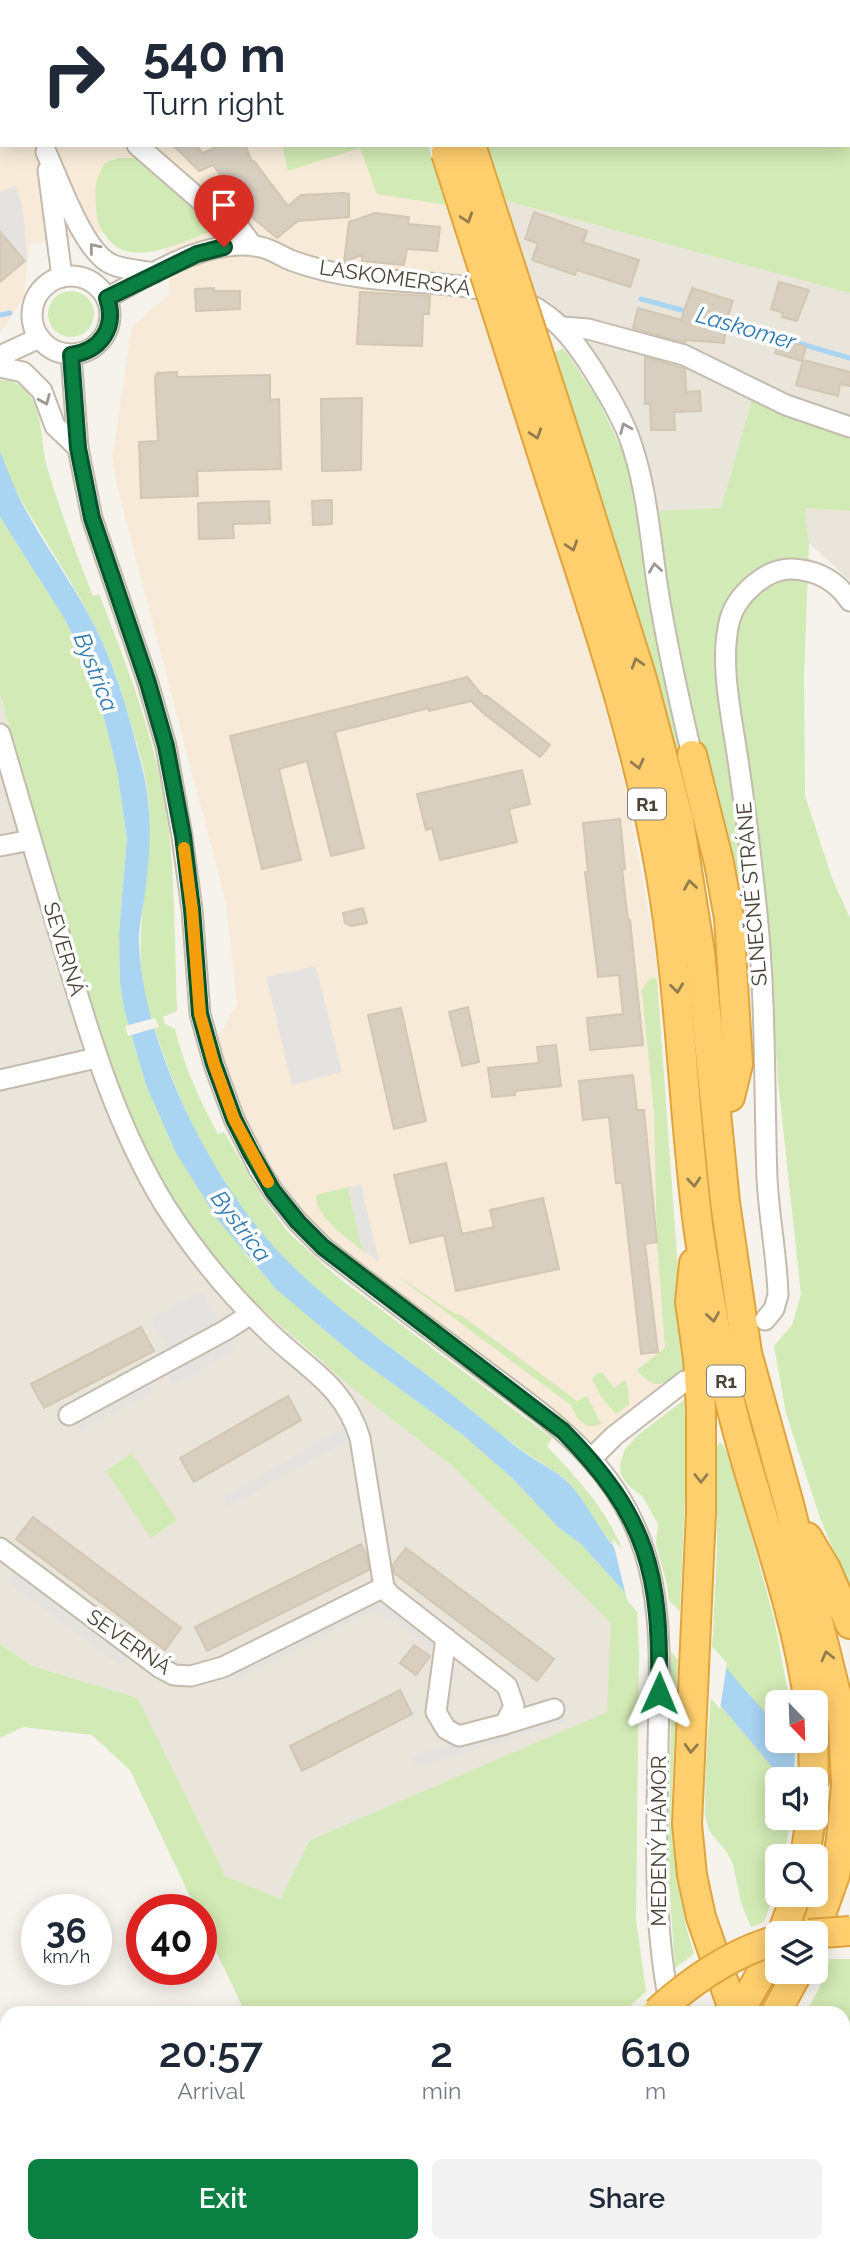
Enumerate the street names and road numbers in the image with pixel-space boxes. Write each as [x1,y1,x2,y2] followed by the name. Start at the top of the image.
[318,254,472,301] street label: LASKOMERSKÁ
[628,789,666,820] road number: R1
[731,801,772,987] street label: SLNEČNÉ STRÁNE
[38,899,91,999] street label: SEVERNÁ
[707,1366,745,1396] road number: R1
[83,1604,176,1680] street label: SEVERNÁ
[646,1755,671,1927] street label: MEDENÝ HÁMOR

